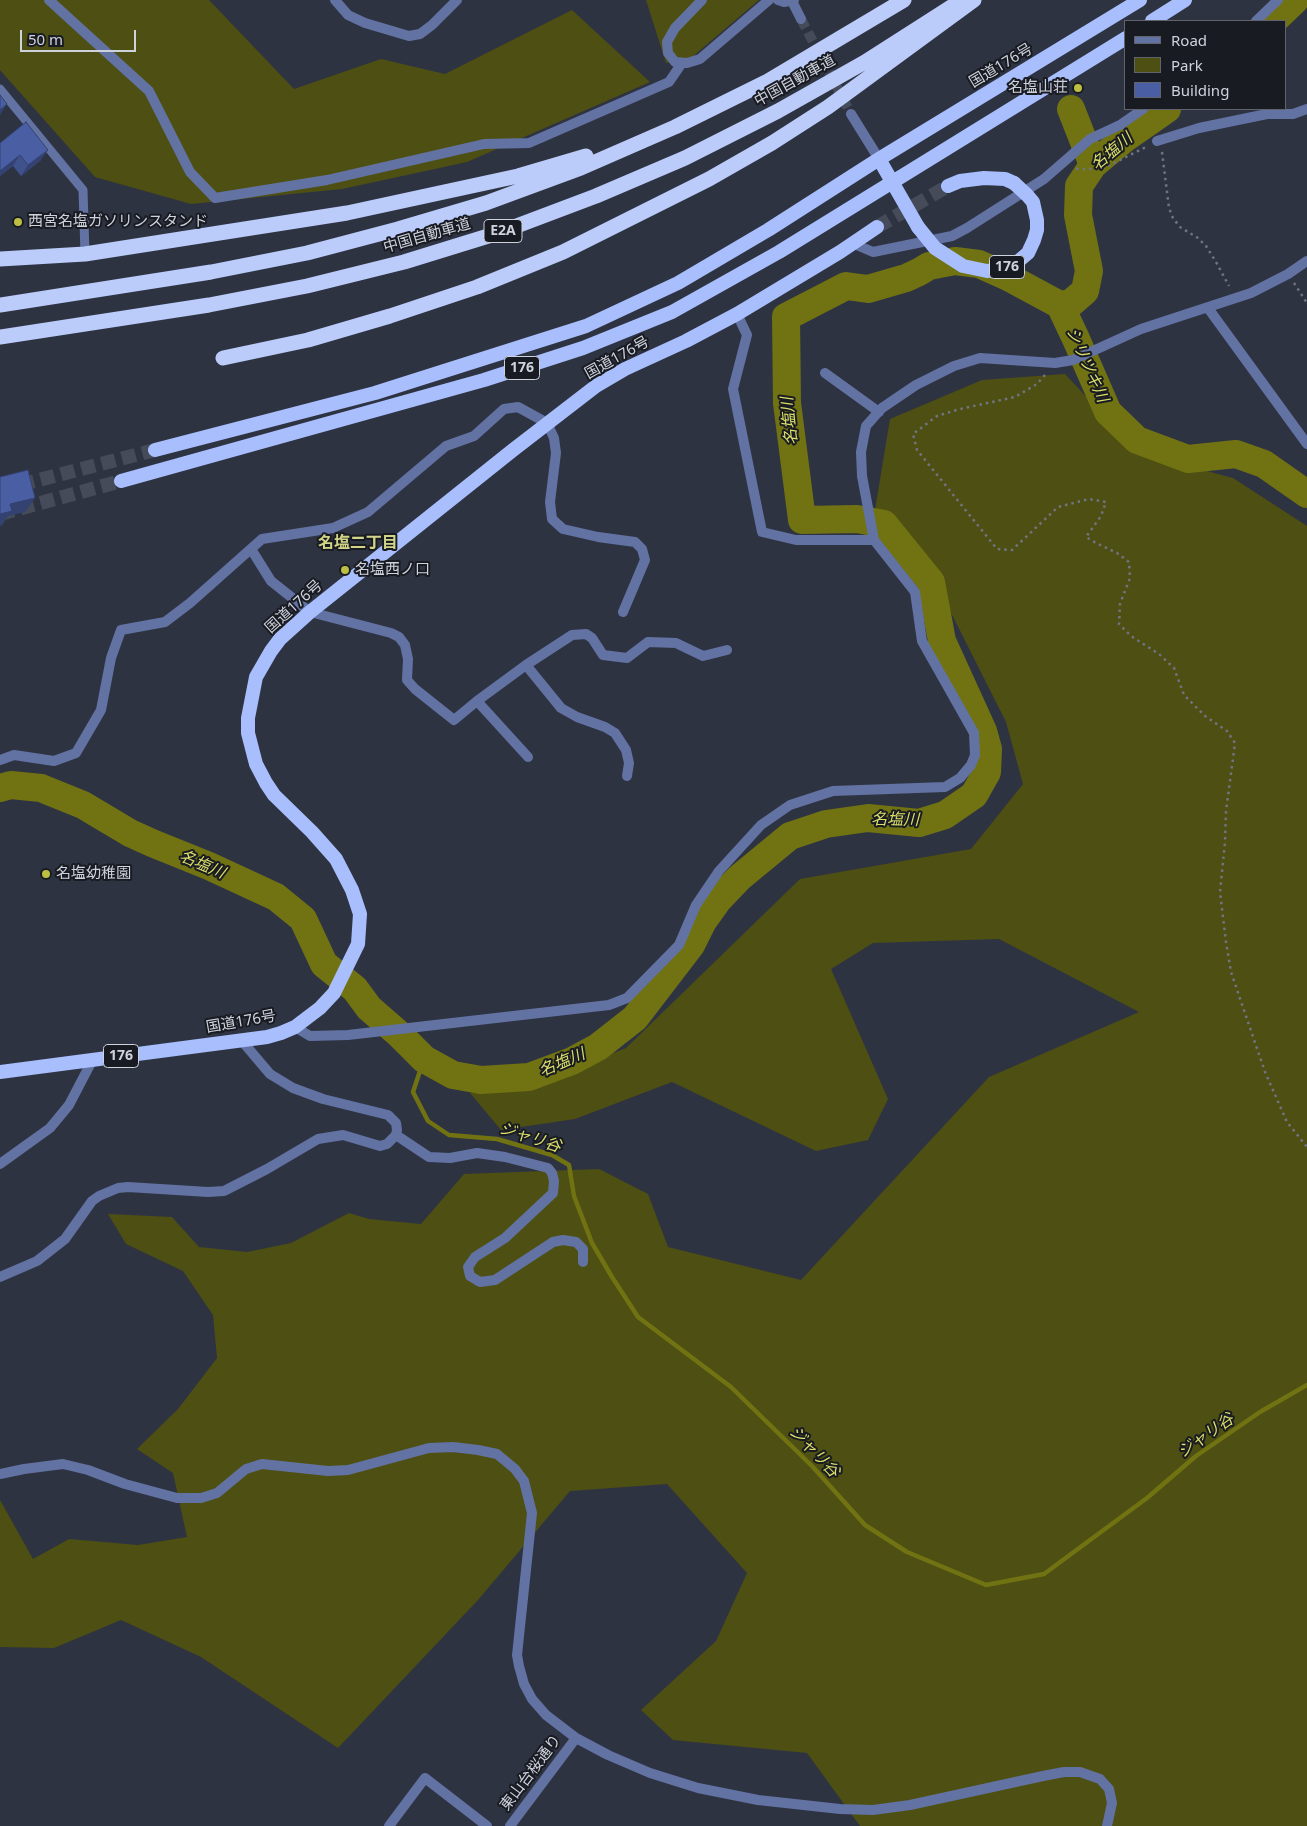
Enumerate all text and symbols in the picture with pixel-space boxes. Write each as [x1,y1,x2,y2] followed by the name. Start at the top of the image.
[22,20,139,52] scale bar
[1124,20,1287,110] legend
[28,29,63,49] text: 50 m
[1171,30,1207,50] text: Road
[966,40,1036,92] street label: 国道176号
[751,51,839,111] street label: 中国自動車道
[1171,55,1203,75] text: Park
[1008,79,1068,97] place label: 名塩山荘
[1171,80,1229,100] text: Building
[1072,82,1084,94] marker: 名塩山荘
[1087,129,1137,175] water label: 名塩川
[28,213,208,231] place label: 西宮名塩ガソリンスタンド
[381,215,473,257] street label: 中国自動車道
[12,216,24,228] marker: 西宮名塩ガソリンスタンド
[484,220,522,242] road number: E2A
[990,256,1024,278] road number: 176
[1062,325,1112,405] water label: シリツキ川
[582,333,652,383] street label: 国道176号
[504,356,540,379] road number: 176
[778,396,802,446] water label: 名塩川
[318,533,398,553] district label: 名塩二丁目
[355,561,430,579] place label: 名塩西ノ口
[339,564,351,576] marker: 名塩西ノ口
[262,577,326,637] street label: 国道176号
[871,810,919,830] water label: 名塩川
[176,847,228,883] water label: 名塩川
[56,865,131,883] place label: 名塩幼稚園
[40,868,52,880] marker: 名塩幼稚園
[205,1007,277,1037] street label: 国道176号
[104,1044,138,1068] road number: 176
[536,1045,588,1081] water label: 名塩川
[497,1119,563,1157] water label: ジャリ谷
[1174,1410,1238,1462] water label: ジャリ谷
[785,1422,843,1482] water label: ジャリ谷
[497,1732,565,1814] street label: 東山台桜通り

